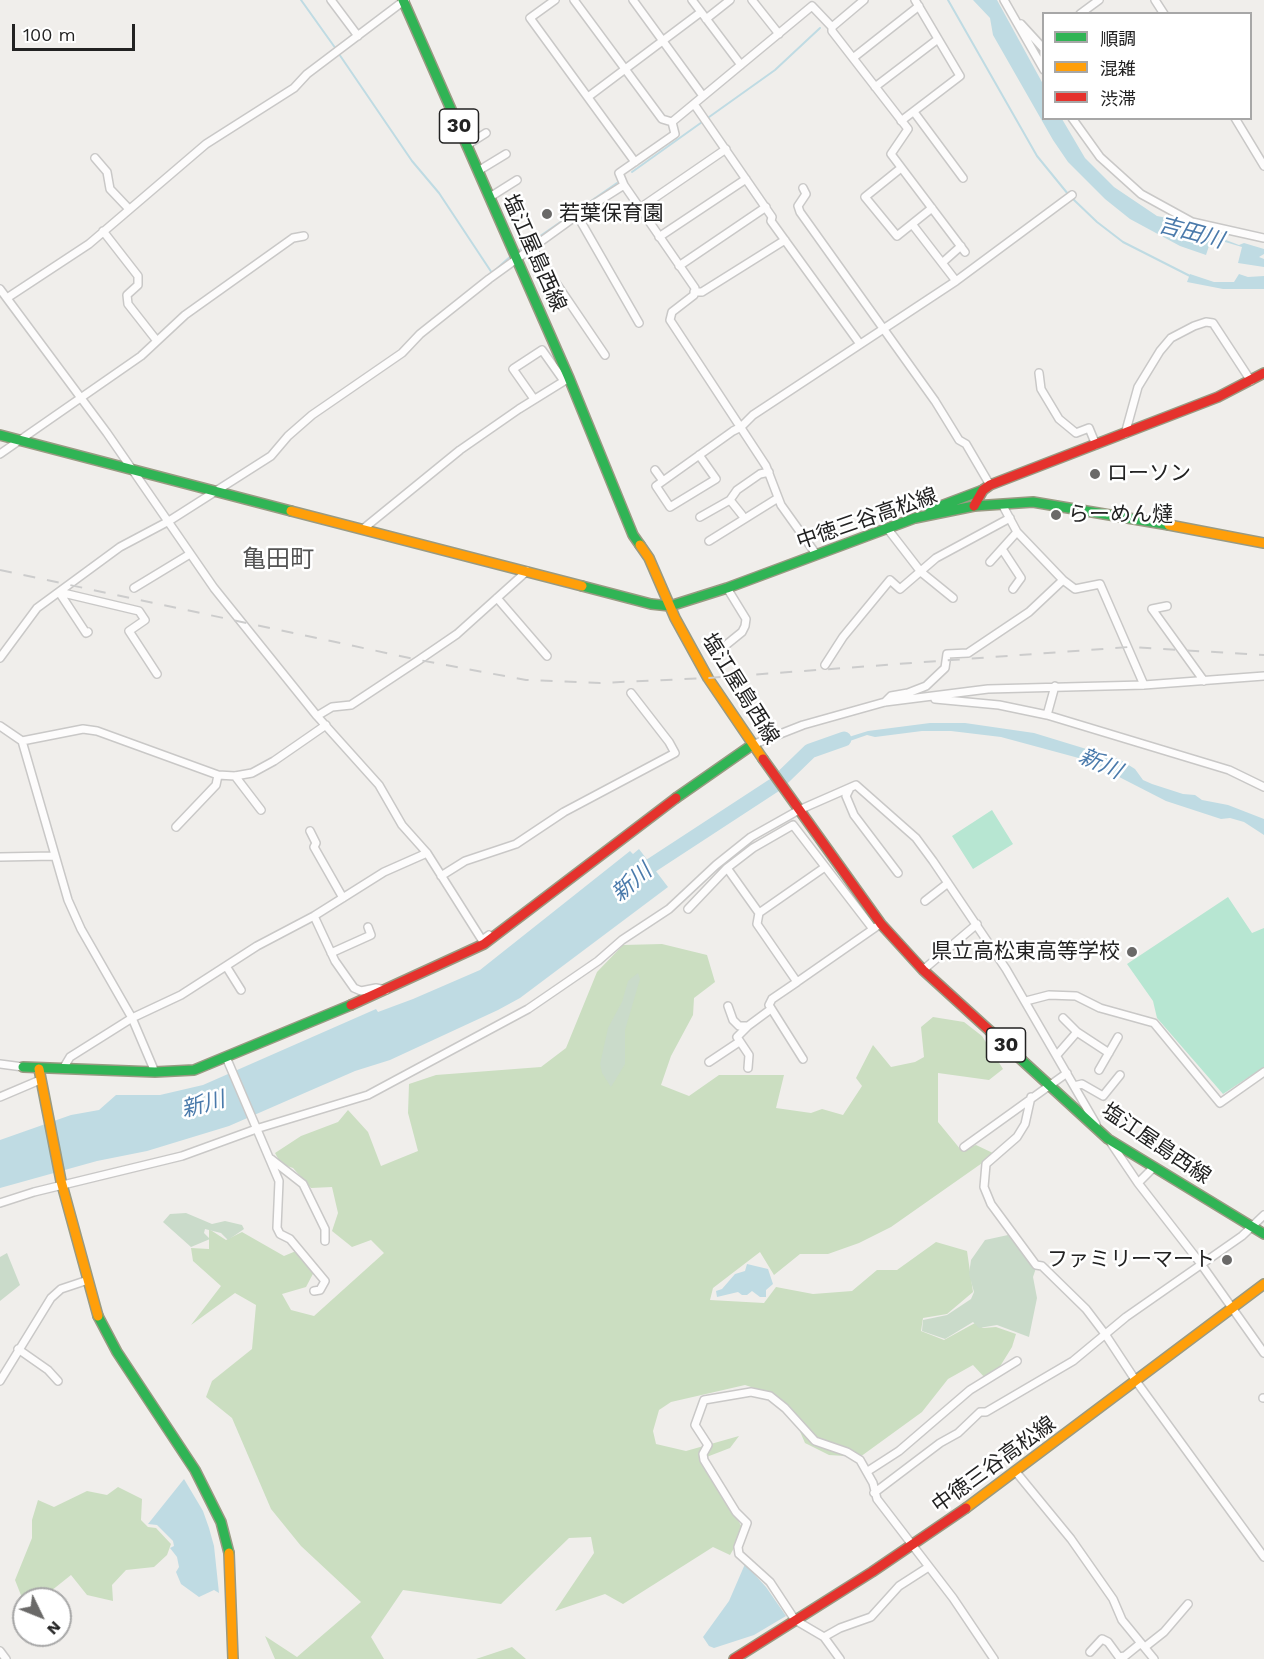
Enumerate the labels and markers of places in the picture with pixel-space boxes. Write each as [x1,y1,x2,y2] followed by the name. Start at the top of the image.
[559,201,664,227] place label: 若葉保育園
[540,207,554,221] marker: 若葉保育園
[1107,461,1191,487] place label: ローソン
[1088,467,1102,481] marker: ローソン
[1068,502,1173,528] place label: らーめん燵
[1049,508,1063,522] marker: らーめん燵
[931,939,1120,965] place label: 県立高松東高等学校
[1125,945,1139,959] marker: 県立高松東高等学校
[1047,1247,1215,1273] place label: ファミリーマート
[1220,1253,1234,1267] marker: ファミリーマート

